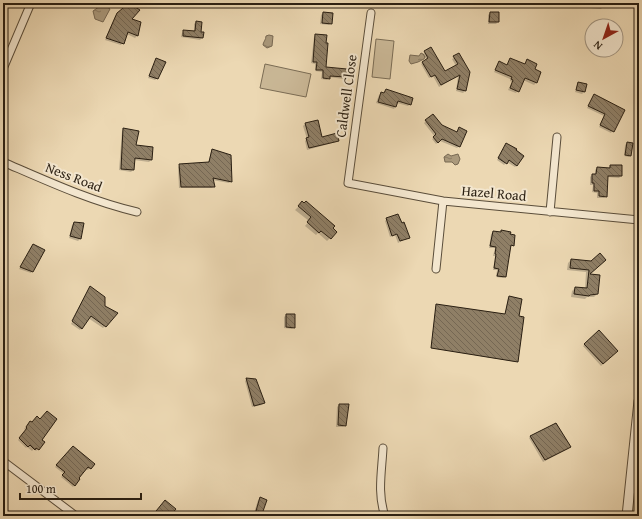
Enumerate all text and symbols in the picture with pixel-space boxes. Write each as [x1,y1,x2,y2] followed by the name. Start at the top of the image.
[584,18,624,58] north arrow
[589,37,606,54] text: N
[330,53,362,139] street label: Caldwell Close
[43,157,106,197] street label: Ness Road
[461,180,528,206] street label: Hazel Road
[20,475,141,501] scale bar
[26,480,56,497] text: 100 m

